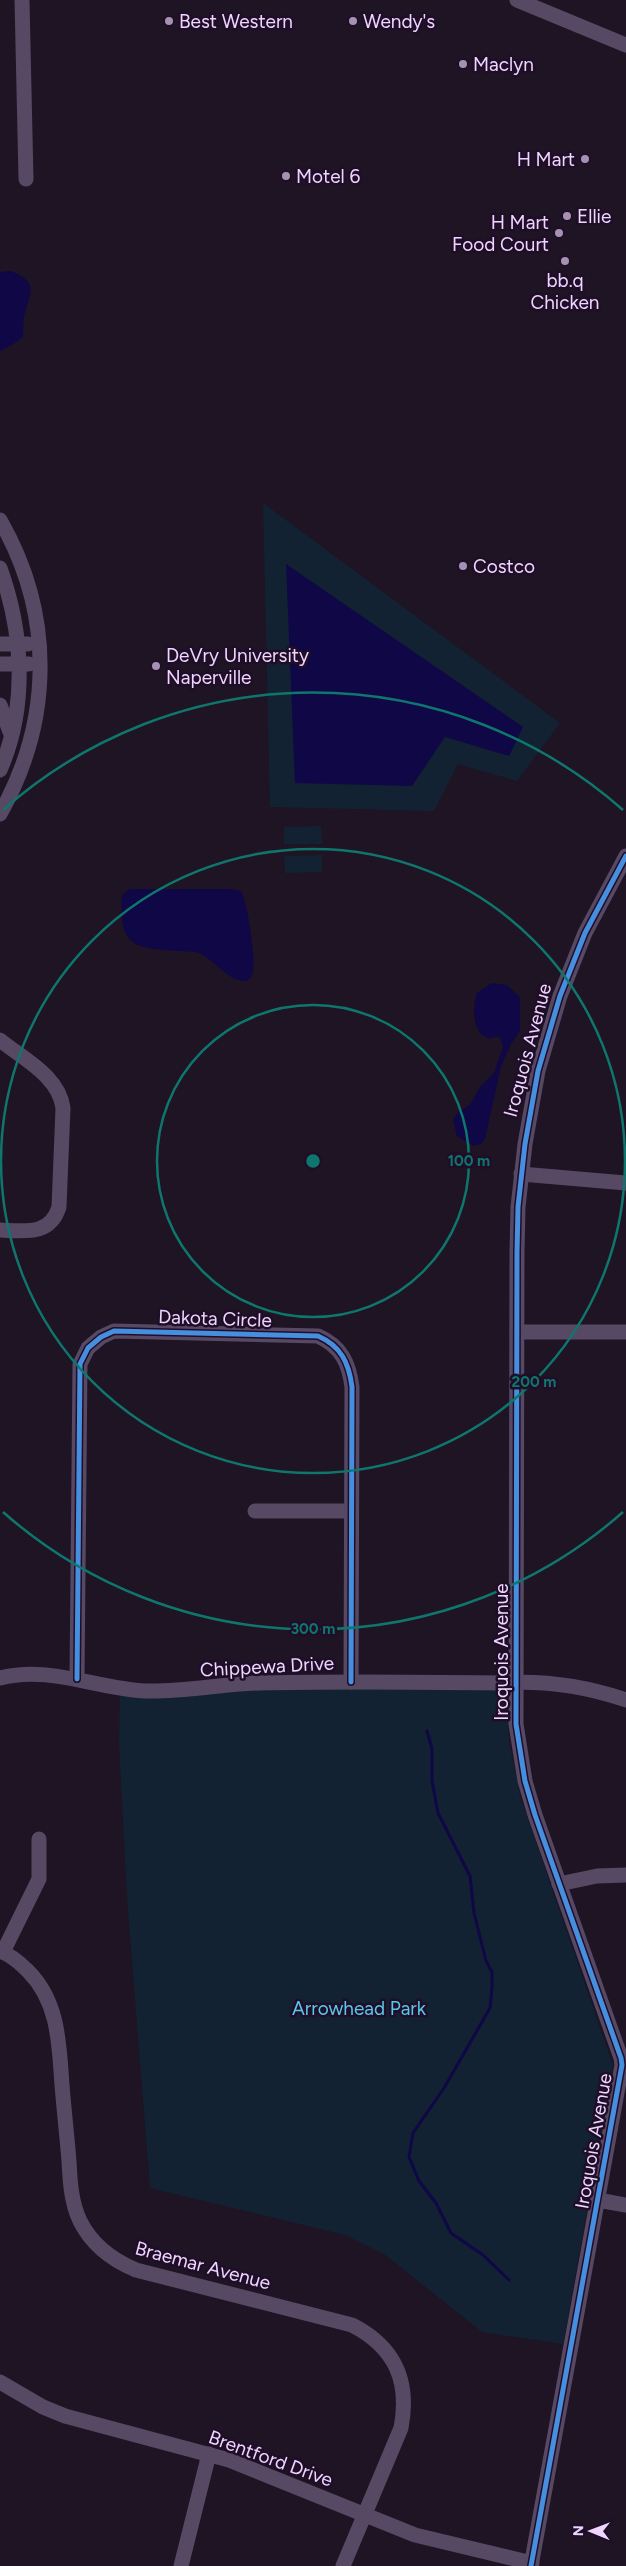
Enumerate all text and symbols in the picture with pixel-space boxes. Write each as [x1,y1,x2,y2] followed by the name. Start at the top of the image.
[179,10,293,33] place label: Best Western
[363,10,435,33] place label: Wendy's
[163,15,175,27] marker: Best Western
[347,15,359,27] marker: Wendy's
[473,53,534,76] place label: Maclyn
[457,58,469,70] marker: Maclyn
[517,148,575,171] place label: H Mart
[579,153,591,165] marker: H Mart
[296,165,360,188] place label: Motel 6
[280,170,292,182] marker: Motel 6
[577,205,611,228] place label: Ellie
[561,210,573,222] marker: Ellie
[452,211,549,256] place label: H Mart Food Court
[553,227,565,239] marker: H Mart Food Court
[559,255,571,267] marker: bb.q Chicken
[531,269,599,314] place label: bb.q Chicken
[473,555,535,578] place label: Costco
[457,560,469,572] marker: Costco
[166,644,309,689] place label: DeVry University Naperville
[150,660,162,672] marker: DeVry University Naperville
[499,981,556,1119] street label: Iroquois Avenue
[304,1152,322,1170] centre of rings
[448,1152,490,1170] text: 100 m
[158,1305,272,1332] street label: Dakota Circle
[512,1373,556,1391] text: 200 m
[490,1583,513,1721] street label: Iroquois Avenue
[291,1620,335,1638] text: 300 m
[199,1652,335,1681] street label: Chippewa Drive
[292,1997,427,2020] park label: Arrowhead Park
[570,2071,617,2211] street label: Iroquois Avenue
[133,2236,273,2295] street label: Braemar Avenue
[206,2425,336,2492] street label: Brentford Drive
[566,2506,616,2556] north arrow
[570,2525,587,2536] text: N

